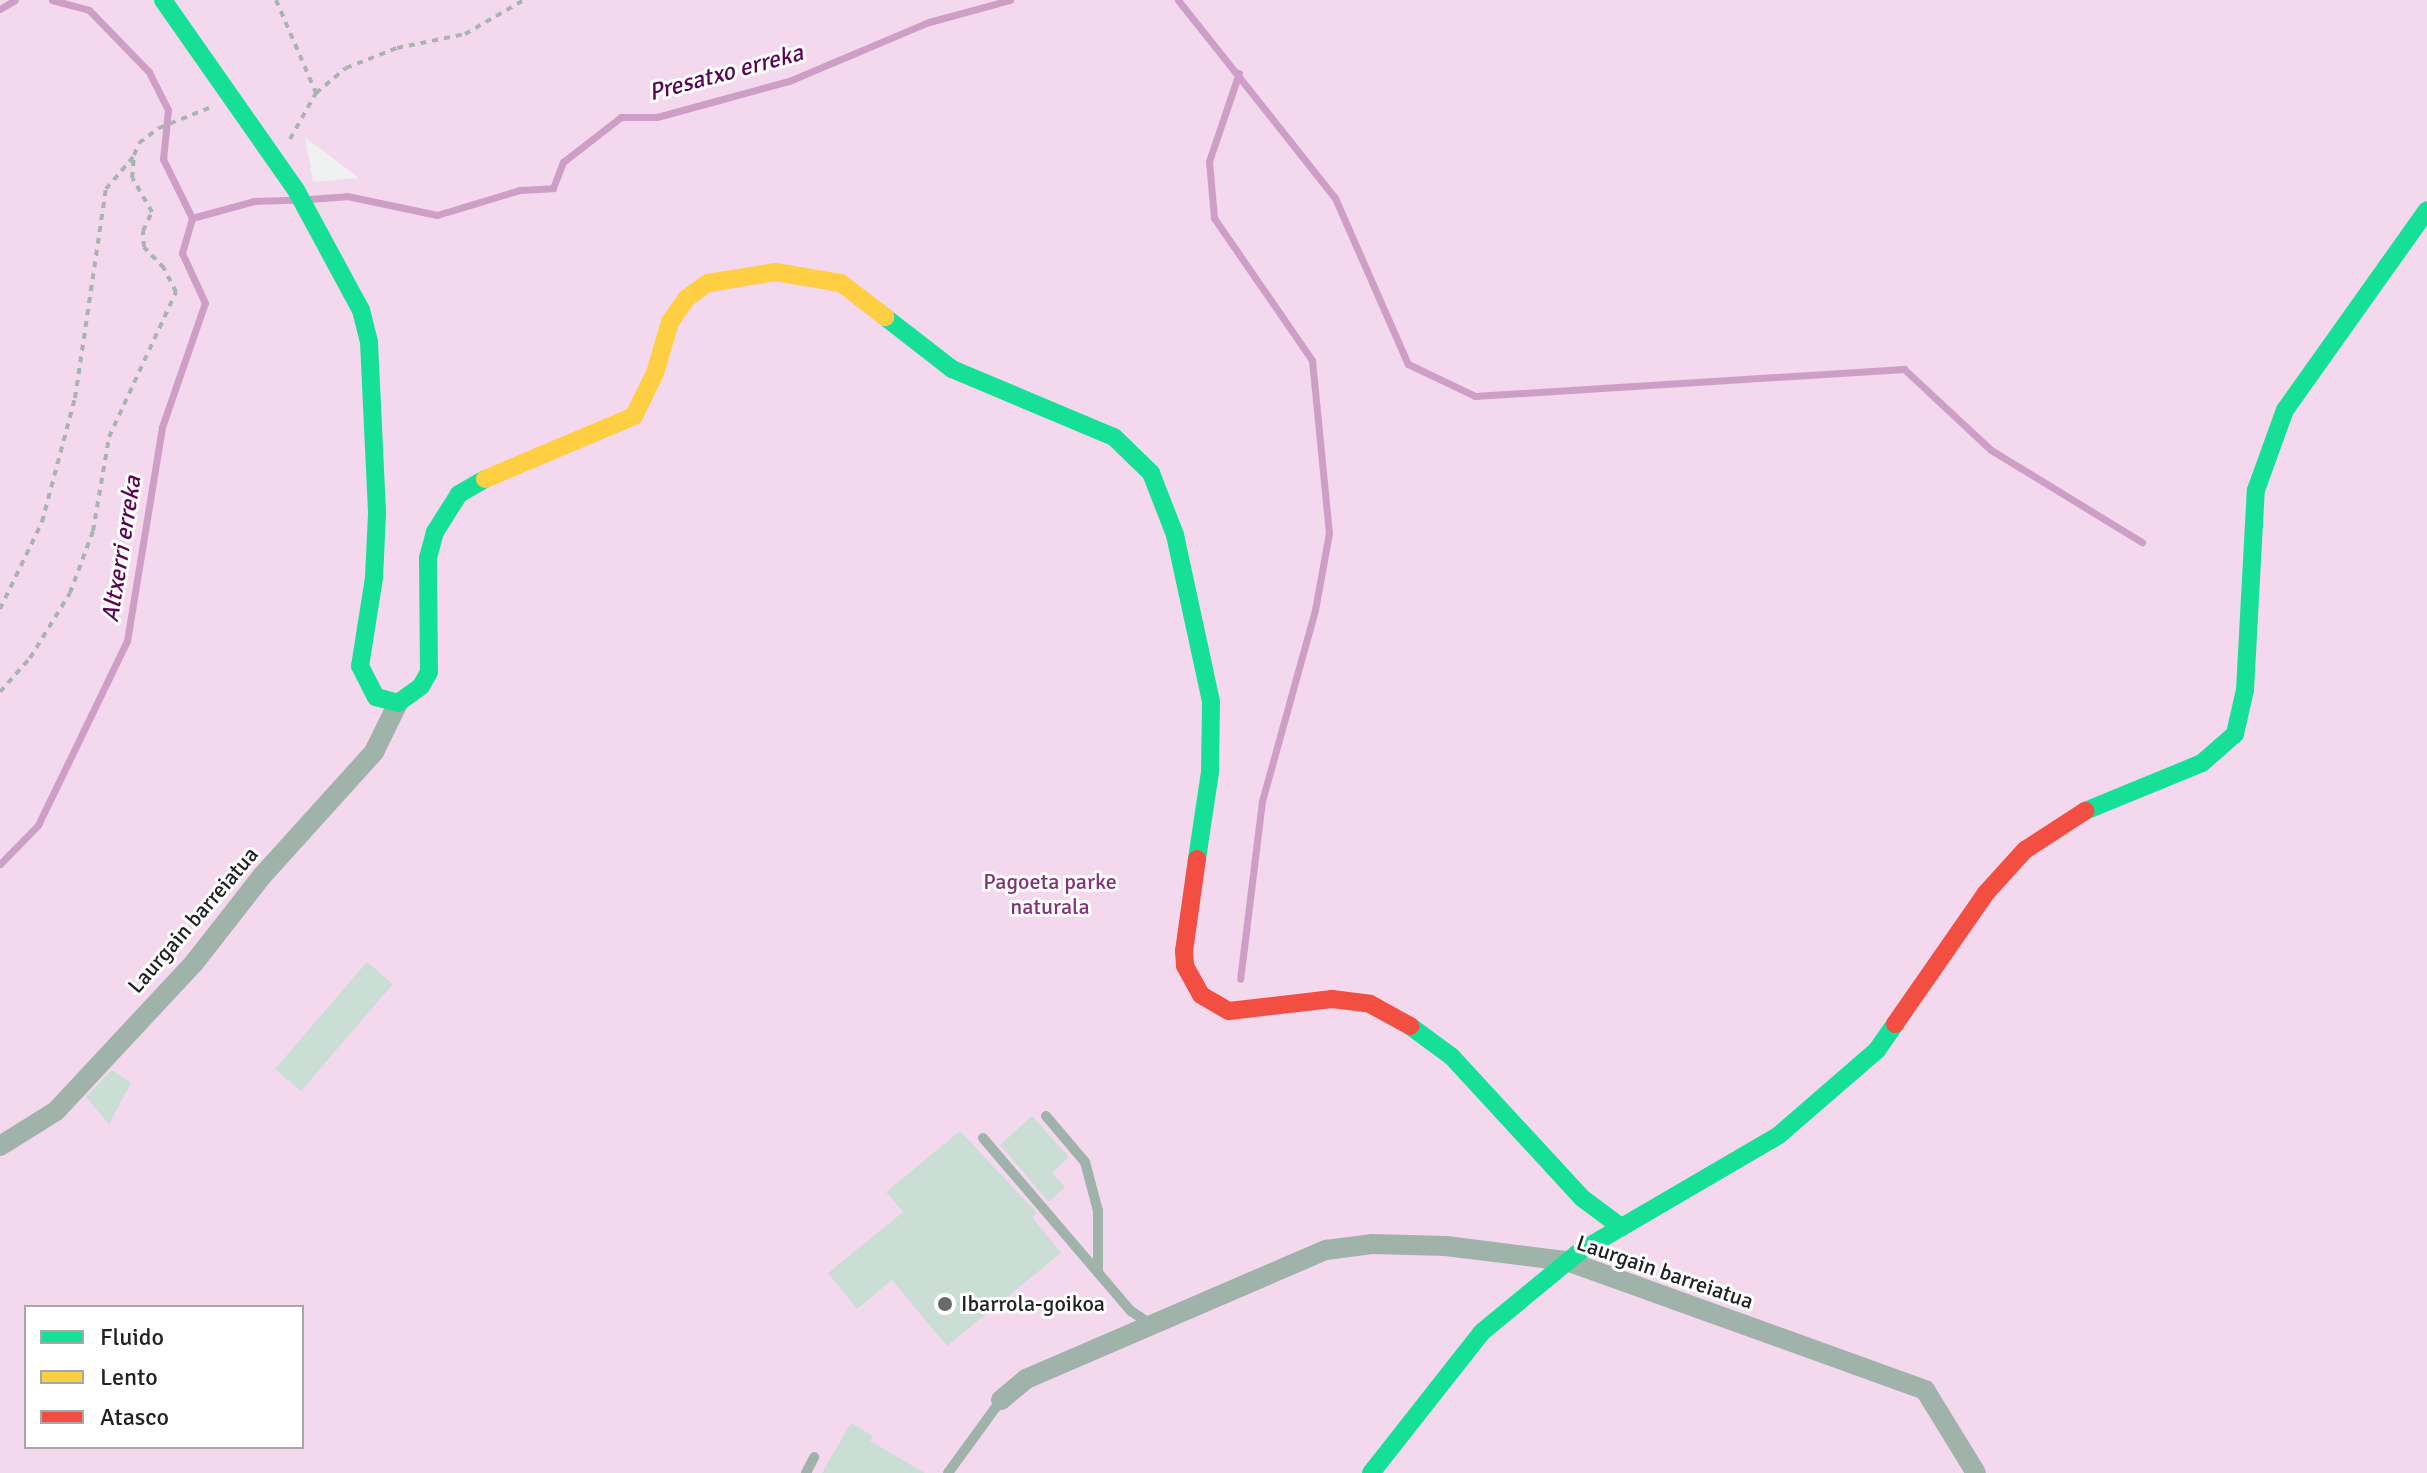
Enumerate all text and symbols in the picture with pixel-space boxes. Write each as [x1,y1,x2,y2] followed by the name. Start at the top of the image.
[646,39,806,107] water label: Presatxo erreka
[96,474,148,624] water label: Altxerri erreka
[122,841,264,999] street label: Laurgain barreiatua
[983,868,1117,920] park label: Pagoeta parke naturala
[1573,1229,1757,1315] street label: Laurgain barreiatua
[961,1291,1105,1317] place label: Ibarrola-goikoa
[936,1295,954,1313] marker: Ibarrola-goikoa
[24,1305,304,1449] legend
[100,1322,164,1352] text: Fluido
[100,1362,158,1392] text: Lento
[100,1402,169,1432] text: Atasco

